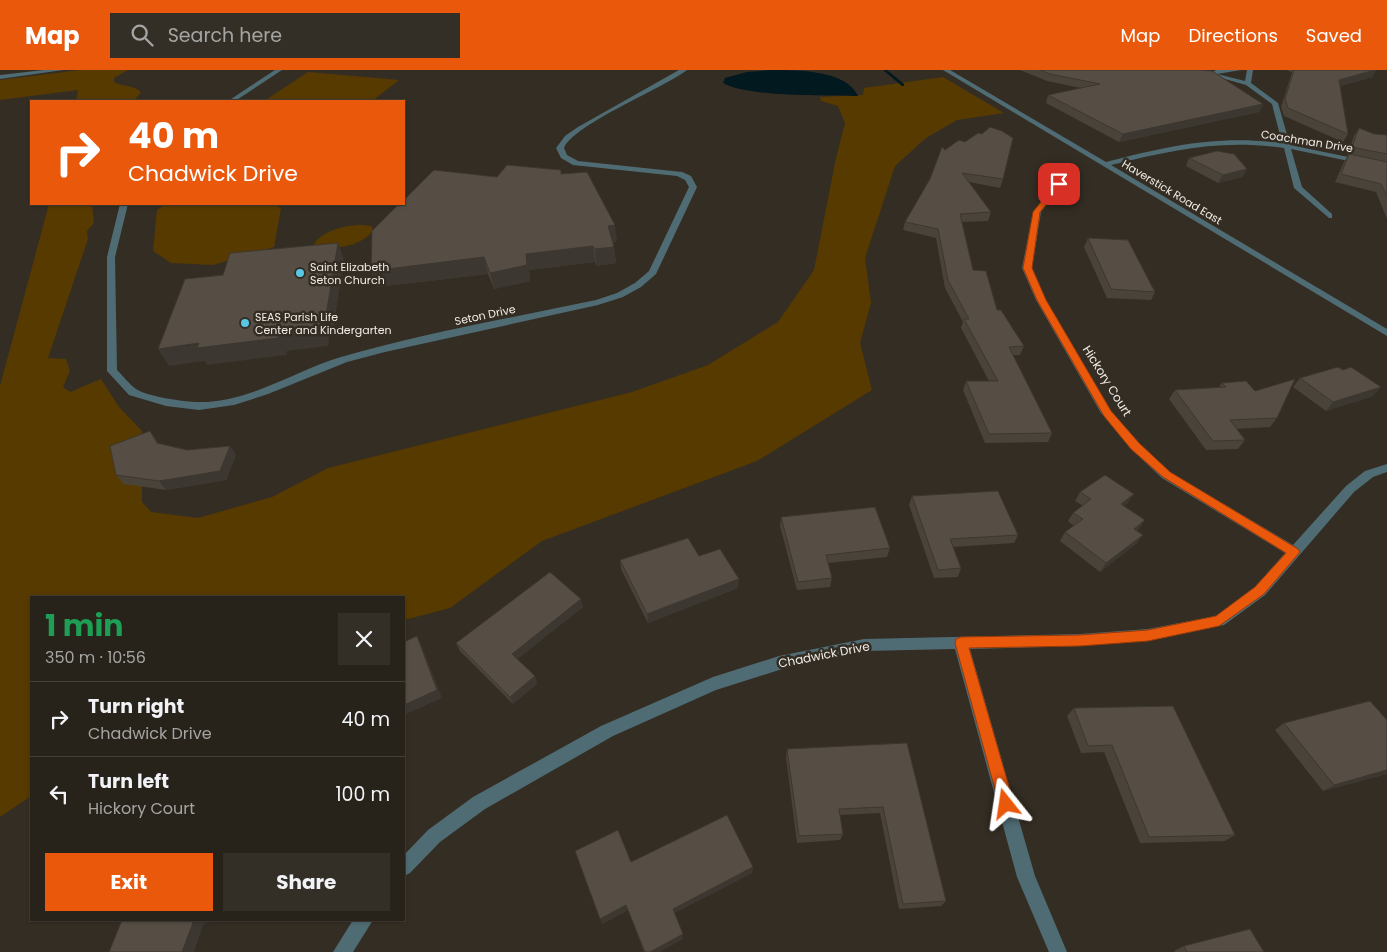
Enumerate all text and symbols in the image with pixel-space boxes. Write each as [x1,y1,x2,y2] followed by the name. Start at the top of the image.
[110,13,460,58] search box
[25,19,80,52] text: Map
[128,21,156,49] icon: search
[168,22,282,49] text: Search here
[1121,23,1160,48] text: Map
[1188,23,1278,48] text: Directions
[1306,23,1362,48] text: Saved
[128,111,219,160] text: 40 m
[45,120,110,185] icon: right
[1260,126,1354,156] street label: Coachman Drive
[1119,156,1225,228] street label: Haverstick Road East
[128,158,298,189] text: Chadwick Drive
[1038,163,1080,205] pin
[1045,170,1073,198] icon: arrive
[310,259,389,288] place label: Saint Elizabeth Seton Church
[294,267,306,279] marker: Saint Elizabeth Seton Church
[453,301,517,329] street label: Seton Drive
[255,309,392,338] place label: SEAS Parish Life Center and Kindergarten
[239,317,251,329] marker: SEAS Parish Life Center and Kindergarten
[1079,342,1136,419] street label: Hickory Court
[45,604,123,647] text: 1 min
[338,613,390,665] button: close
[777,637,871,672] street label: Chadwick Drive
[45,646,146,669] text: 350 m · 10:56
[88,693,184,720] text: Turn right
[45,705,73,733] icon: right
[341,706,390,733] text: 40 m
[88,722,212,745] text: Chadwick Drive
[88,768,169,795] text: Turn left
[979,777,1031,829] position arrow
[45,780,73,808] icon: left
[335,781,390,808] text: 100 m
[88,797,195,820] text: Hickory Court
[45,853,213,911] button: Exit
[223,853,390,911] button: Share

